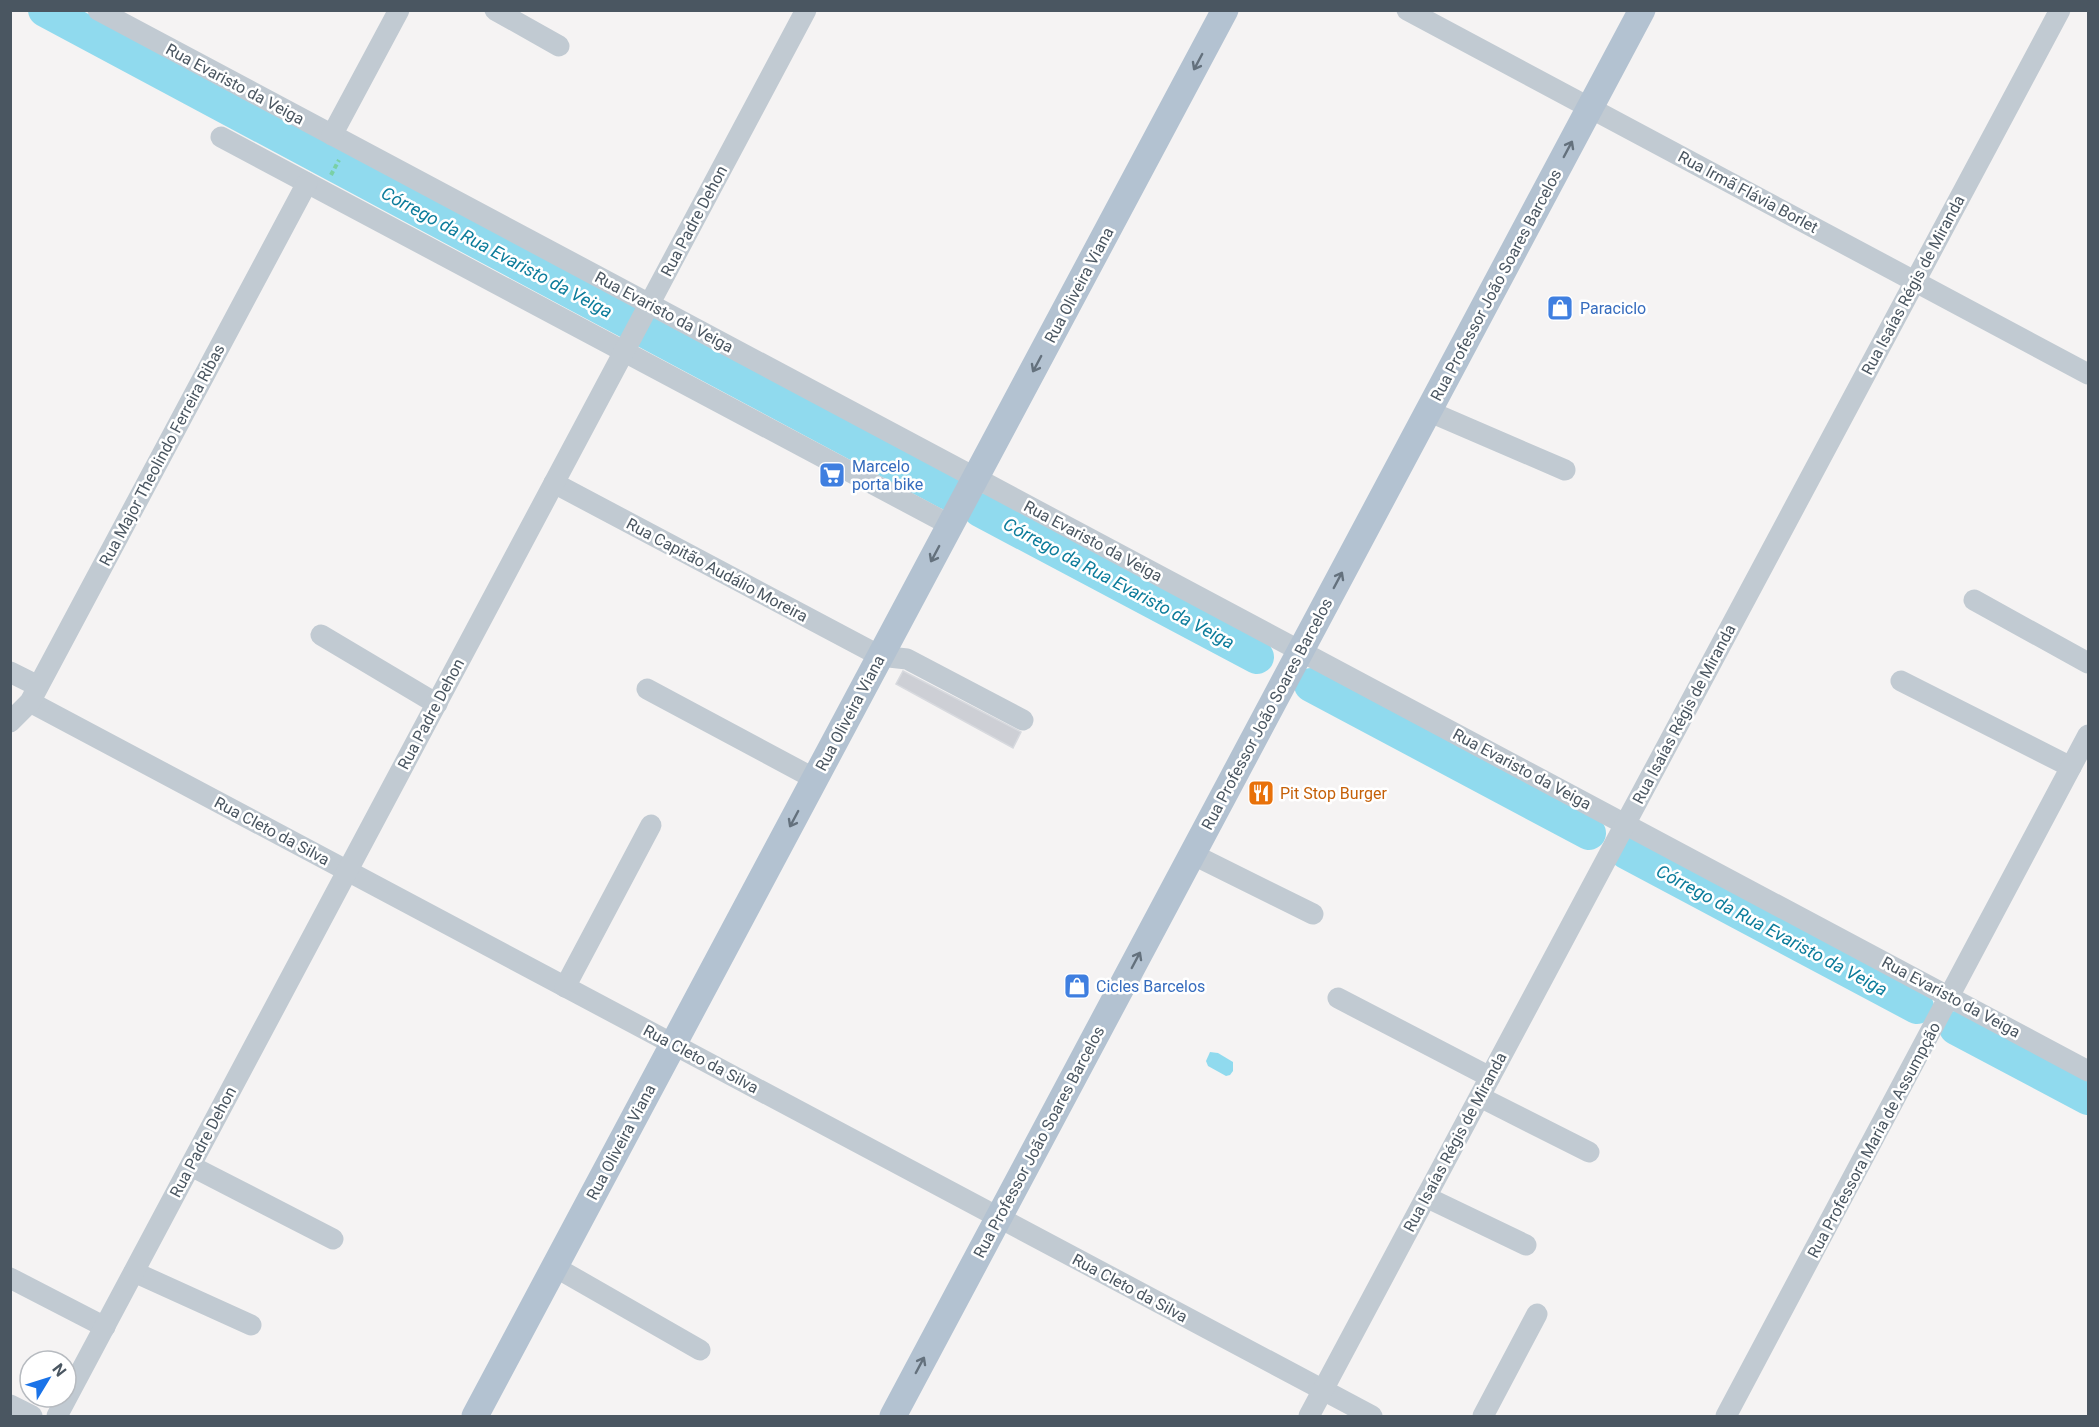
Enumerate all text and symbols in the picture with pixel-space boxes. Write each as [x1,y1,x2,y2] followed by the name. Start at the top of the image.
[163,39,307,129] street label: Rua Evaristo da Veiga
[1192,53,1204,70] one-way arrow
[1563,140,1574,158] one-way arrow
[1675,147,1821,237] street label: Rua Irmã Flávia Borlet
[657,162,731,280] street label: Rua Padre Dehon
[1427,166,1565,404] street label: Rua Professor João Soares Barcelos
[378,182,616,322] water label: Córrego da Rua Evaristo da Veiga
[1857,192,1969,378] street label: Rua Isaías Régis de Miranda
[1041,224,1117,346] street label: Rua Oliveira Viana
[592,267,736,357] street label: Rua Evaristo da Veiga
[1545,293,1575,323] shop icon: Paraciclo
[1580,299,1646,318] place label: Paraciclo
[95,341,229,569] street label: Rua Major Theolindo Ferreira Ribas
[1031,355,1043,372] one-way arrow
[852,457,923,494] place label: Marcelo porta bike
[817,460,847,490] supermarket icon: Marcelo porta bike
[1021,496,1165,586] street label: Rua Evaristo da Veiga
[1000,513,1238,653] water label: Córrego da Rua Evaristo da Veiga
[623,514,811,626] street label: Rua Capitão Audálio Moreira
[929,545,941,562] one-way arrow
[1332,572,1344,589] one-way arrow
[1198,595,1336,833] street label: Rua Professor João Soares Barcelos
[1628,621,1740,807] street label: Rua Isaías Régis de Miranda
[812,652,888,774] street label: Rua Oliveira Viana
[394,655,468,773] street label: Rua Padre Dehon
[1450,724,1594,814] street label: Rua Evaristo da Veiga
[1246,778,1276,808] restaurant icon: Pit Stop Burger
[1280,784,1387,803] place label: Pit Stop Burger
[211,793,333,869] street label: Rua Cleto da Silva
[788,810,800,827] one-way arrow
[1653,860,1891,1000] water label: Córrego da Rua Evaristo da Veiga
[1130,952,1142,969] one-way arrow
[1879,952,2023,1042] street label: Rua Evaristo da Veiga
[1062,971,1092,1001] shop icon: Cicles Barcelos
[1096,977,1205,996] place label: Cicles Barcelos
[1804,1019,1944,1261] street label: Rua Professora Maria de Assumpção
[640,1021,762,1097] street label: Rua Cleto da Silva
[970,1023,1108,1261] street label: Rua Professor João Soares Barcelos
[1399,1049,1511,1235] street label: Rua Isaías Régis de Miranda
[583,1081,659,1203] street label: Rua Oliveira Viana
[166,1083,240,1201] street label: Rua Padre Dehon
[1069,1250,1191,1326] street label: Rua Cleto da Silva
[18,1349,78,1409] north arrow
[914,1357,926,1374] one-way arrow
[48,1360,70,1380] text: N

